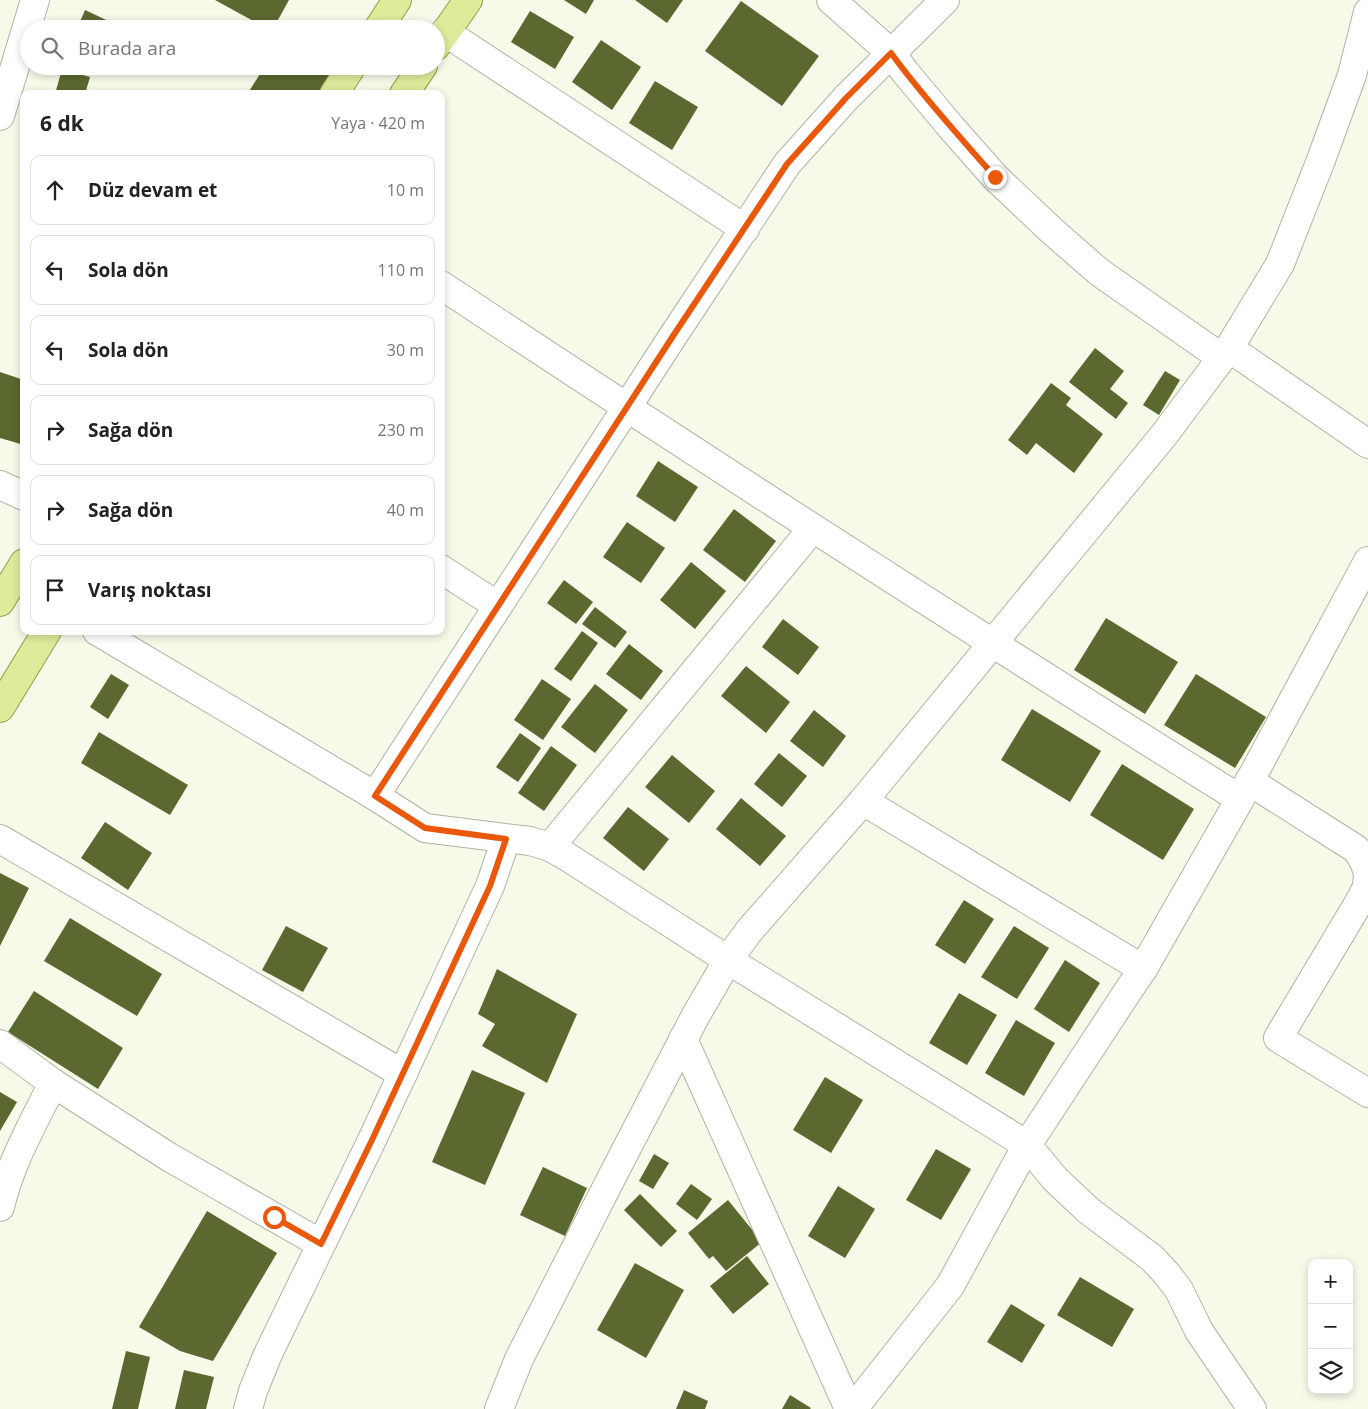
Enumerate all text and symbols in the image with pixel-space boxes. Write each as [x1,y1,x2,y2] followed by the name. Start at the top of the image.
[20,20,445,75] search box
[38,34,66,62] icon: search
[78,35,176,61] text: Burada ara
[40,109,84,137] text: 6 dk
[331,112,425,134] text: Yaya · 420 m
[984,166,1007,189] route end
[41,176,69,204] icon: ahead
[88,177,217,203] text: Düz devam et
[387,179,424,201] text: 10 m
[41,256,69,284] icon: left
[88,257,169,283] text: Sola dön
[378,259,424,281] text: 110 m
[41,336,69,364] icon: left
[88,337,169,363] text: Sola dön
[387,339,424,361] text: 30 m
[41,416,69,444] icon: right
[88,417,173,443] text: Sağa dön
[378,419,424,441] text: 230 m
[41,496,69,524] icon: right
[88,497,173,523] text: Sağa dön
[387,499,424,521] text: 40 m
[41,576,69,604] icon: arrive
[88,577,212,603] text: Varış noktası
[263,1206,286,1229] route start
[1308,1259,1353,1394] map controls
[1308,1259,1353,1304] button: +
[1308,1304,1353,1349] button: −
[1308,1349,1353,1394] button: layers

